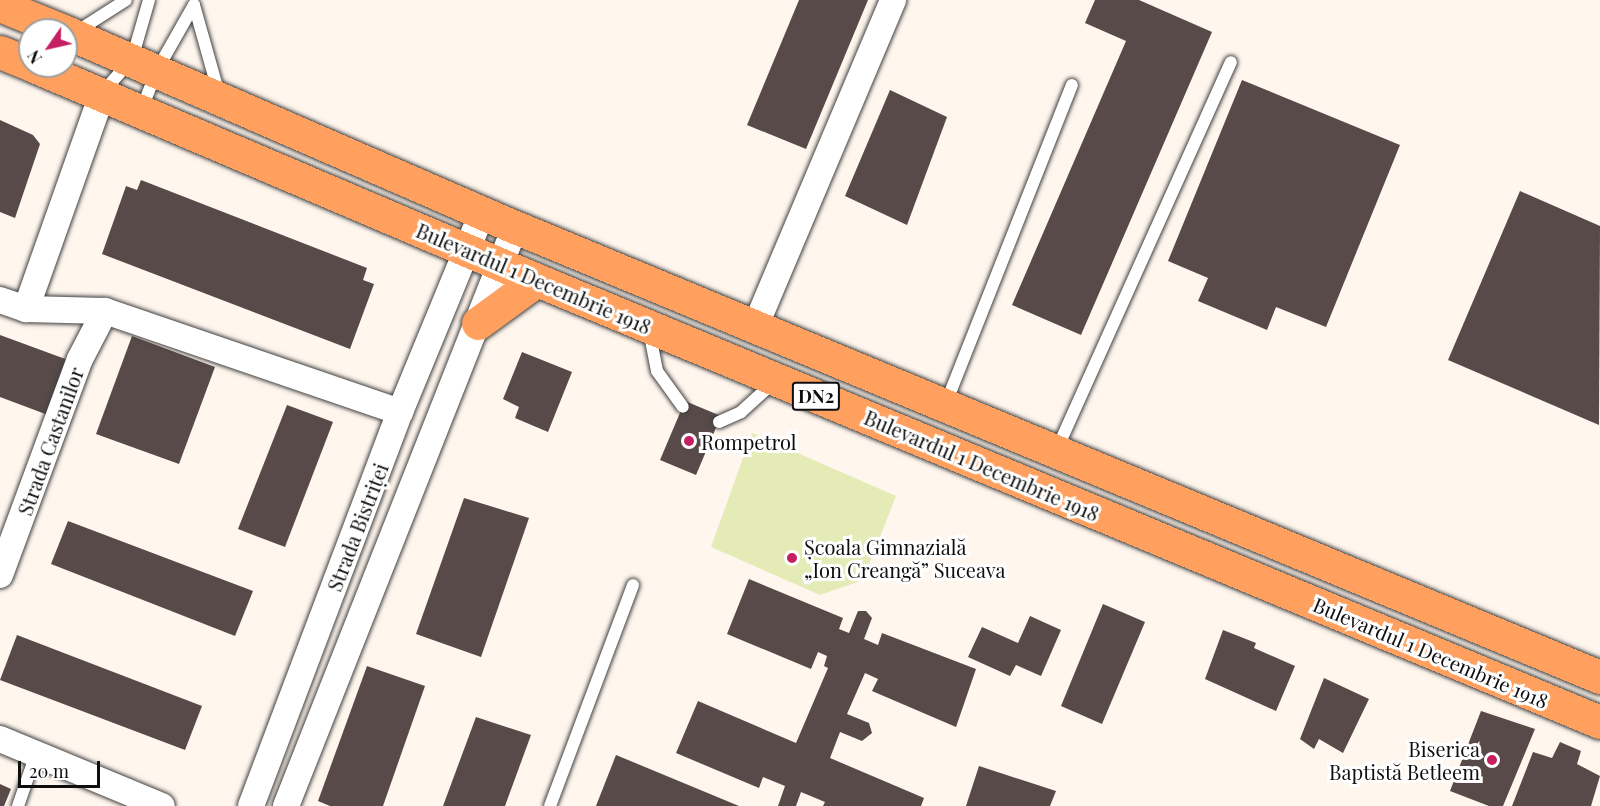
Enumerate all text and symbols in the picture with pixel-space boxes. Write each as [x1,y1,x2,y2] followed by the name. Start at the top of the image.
[18,18,78,78] north arrow
[22,47,46,68] text: N
[413,218,655,338] street label: Bulevardul 1 Decembrie 1918
[12,364,88,518] street label: Strada Castanilor
[790,381,842,411] road number: DN2
[861,405,1103,525] street label: Bulevardul 1 Decembrie 1918
[701,429,796,453] place label: Rompetrol
[682,434,696,448] marker: Rompetrol
[322,460,392,594] street label: Strada Bistriței
[804,534,1006,581] place label: Școala Gimnazială „Ion Creangă” Suceava
[785,551,799,565] marker: Școala Gimnazială „Ion Creangă” Suceava
[1310,592,1552,712] street label: Bulevardul 1 Decembrie 1918
[1329,736,1480,783] place label: Biserica Baptistă Betleem
[21,749,104,787] scale bar
[1485,753,1499,767] marker: Biserica Baptistă Betleem
[29,759,69,783] text: 20 m

